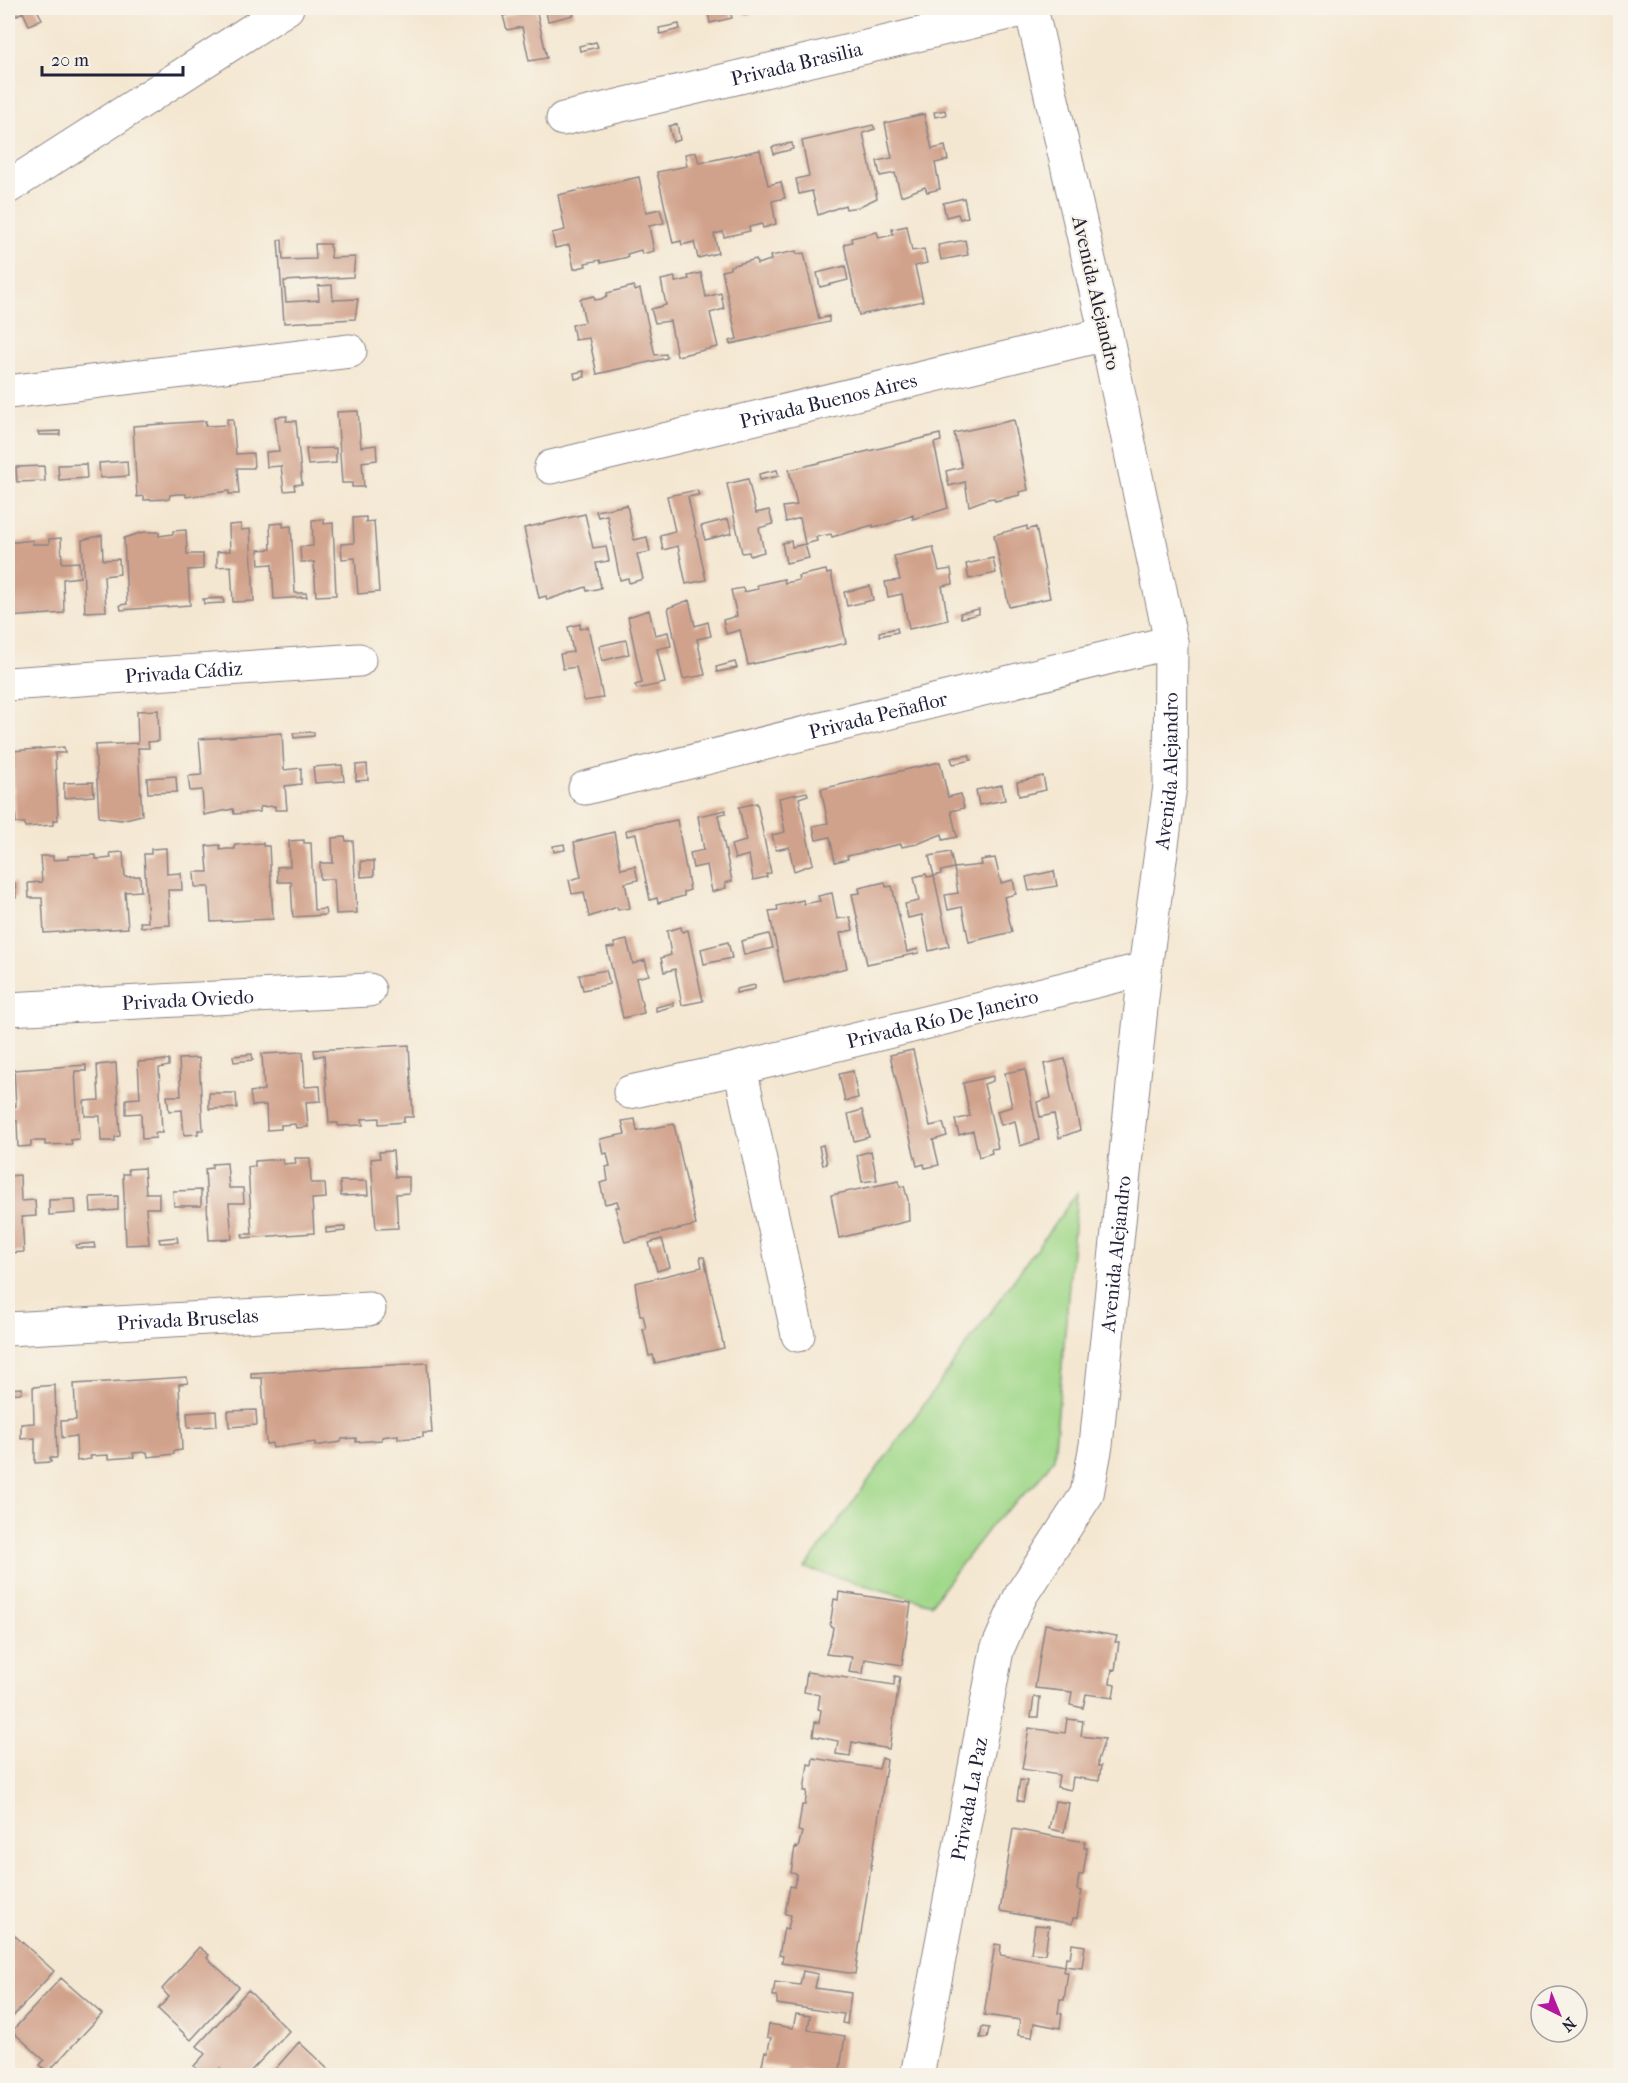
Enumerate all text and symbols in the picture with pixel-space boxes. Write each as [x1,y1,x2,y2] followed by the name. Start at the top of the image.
[728,37,865,90] street label: Privada Brasilia
[42,39,183,77] scale bar
[51,50,89,71] text: 20 m
[1067,213,1125,372] street label: Avenida Alejandro
[737,368,919,433] street label: Privada Buenos Aires
[124,656,243,687] street label: Privada Cádiz
[806,687,950,743] street label: Privada Peñaflor
[1150,692,1182,852] street label: Avenida Alejandro
[844,984,1040,1053] street label: Privada Río De Janeiro
[121,985,254,1014] street label: Privada Oviedo
[1096,1174,1135,1334] street label: Avenida Alejandro
[116,1304,259,1334] street label: Privada Bruselas
[946,1735,992,1863] street label: Privada La Paz
[1529,1984,1589,2044] north arrow
[1557,2014,1580,2036] text: N

